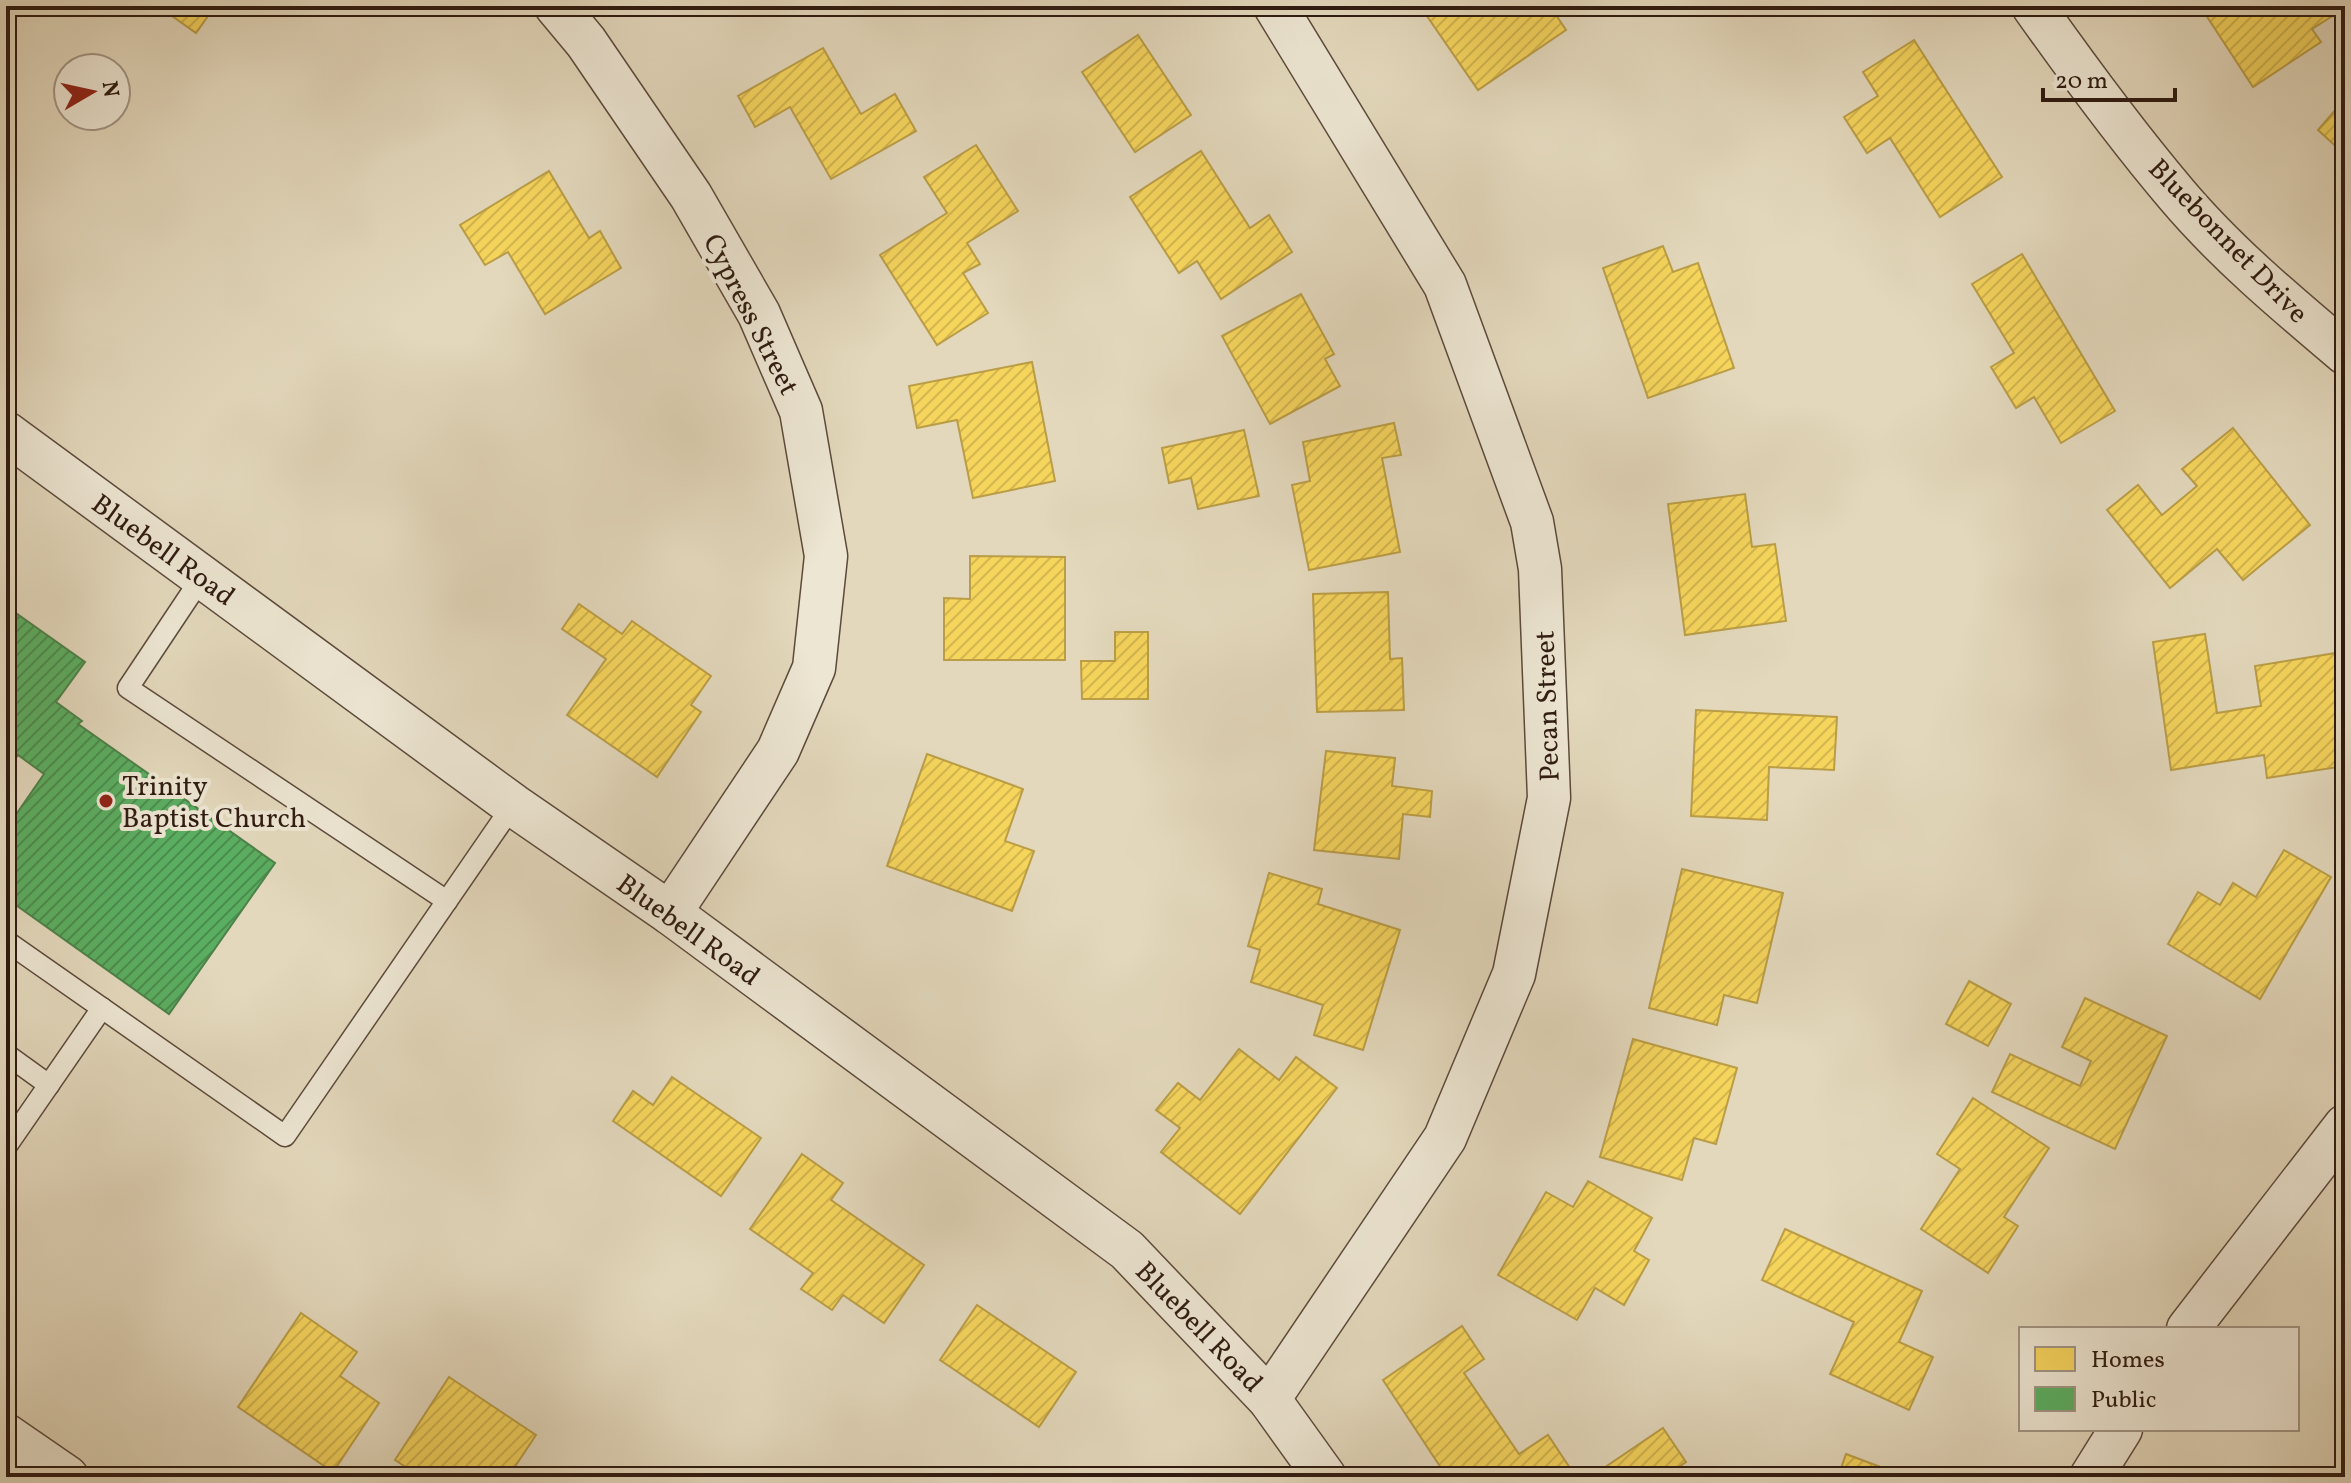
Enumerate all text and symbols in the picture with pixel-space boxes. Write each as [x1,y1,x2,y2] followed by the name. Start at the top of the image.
[52,52,132,132] north arrow
[2043,52,2175,102] scale bar
[2055,65,2108,99] text: 20 m
[93,79,126,100] text: N
[2138,151,2316,333] street label: Bluebonnet Drive
[692,228,807,403] street label: Cypress Street
[83,486,242,616] street label: Bluebell Road
[1526,630,1571,782] street label: Pecan Street
[122,768,306,839] place label: Trinity Baptist Church
[97,792,115,810] marker: Trinity Baptist Church
[608,866,767,996] street label: Bluebell Road
[1125,1253,1271,1402] street label: Bluebell Road
[2019,1327,2299,1431] legend
[2091,1344,2165,1378] text: Homes
[2091,1384,2157,1418] text: Public

